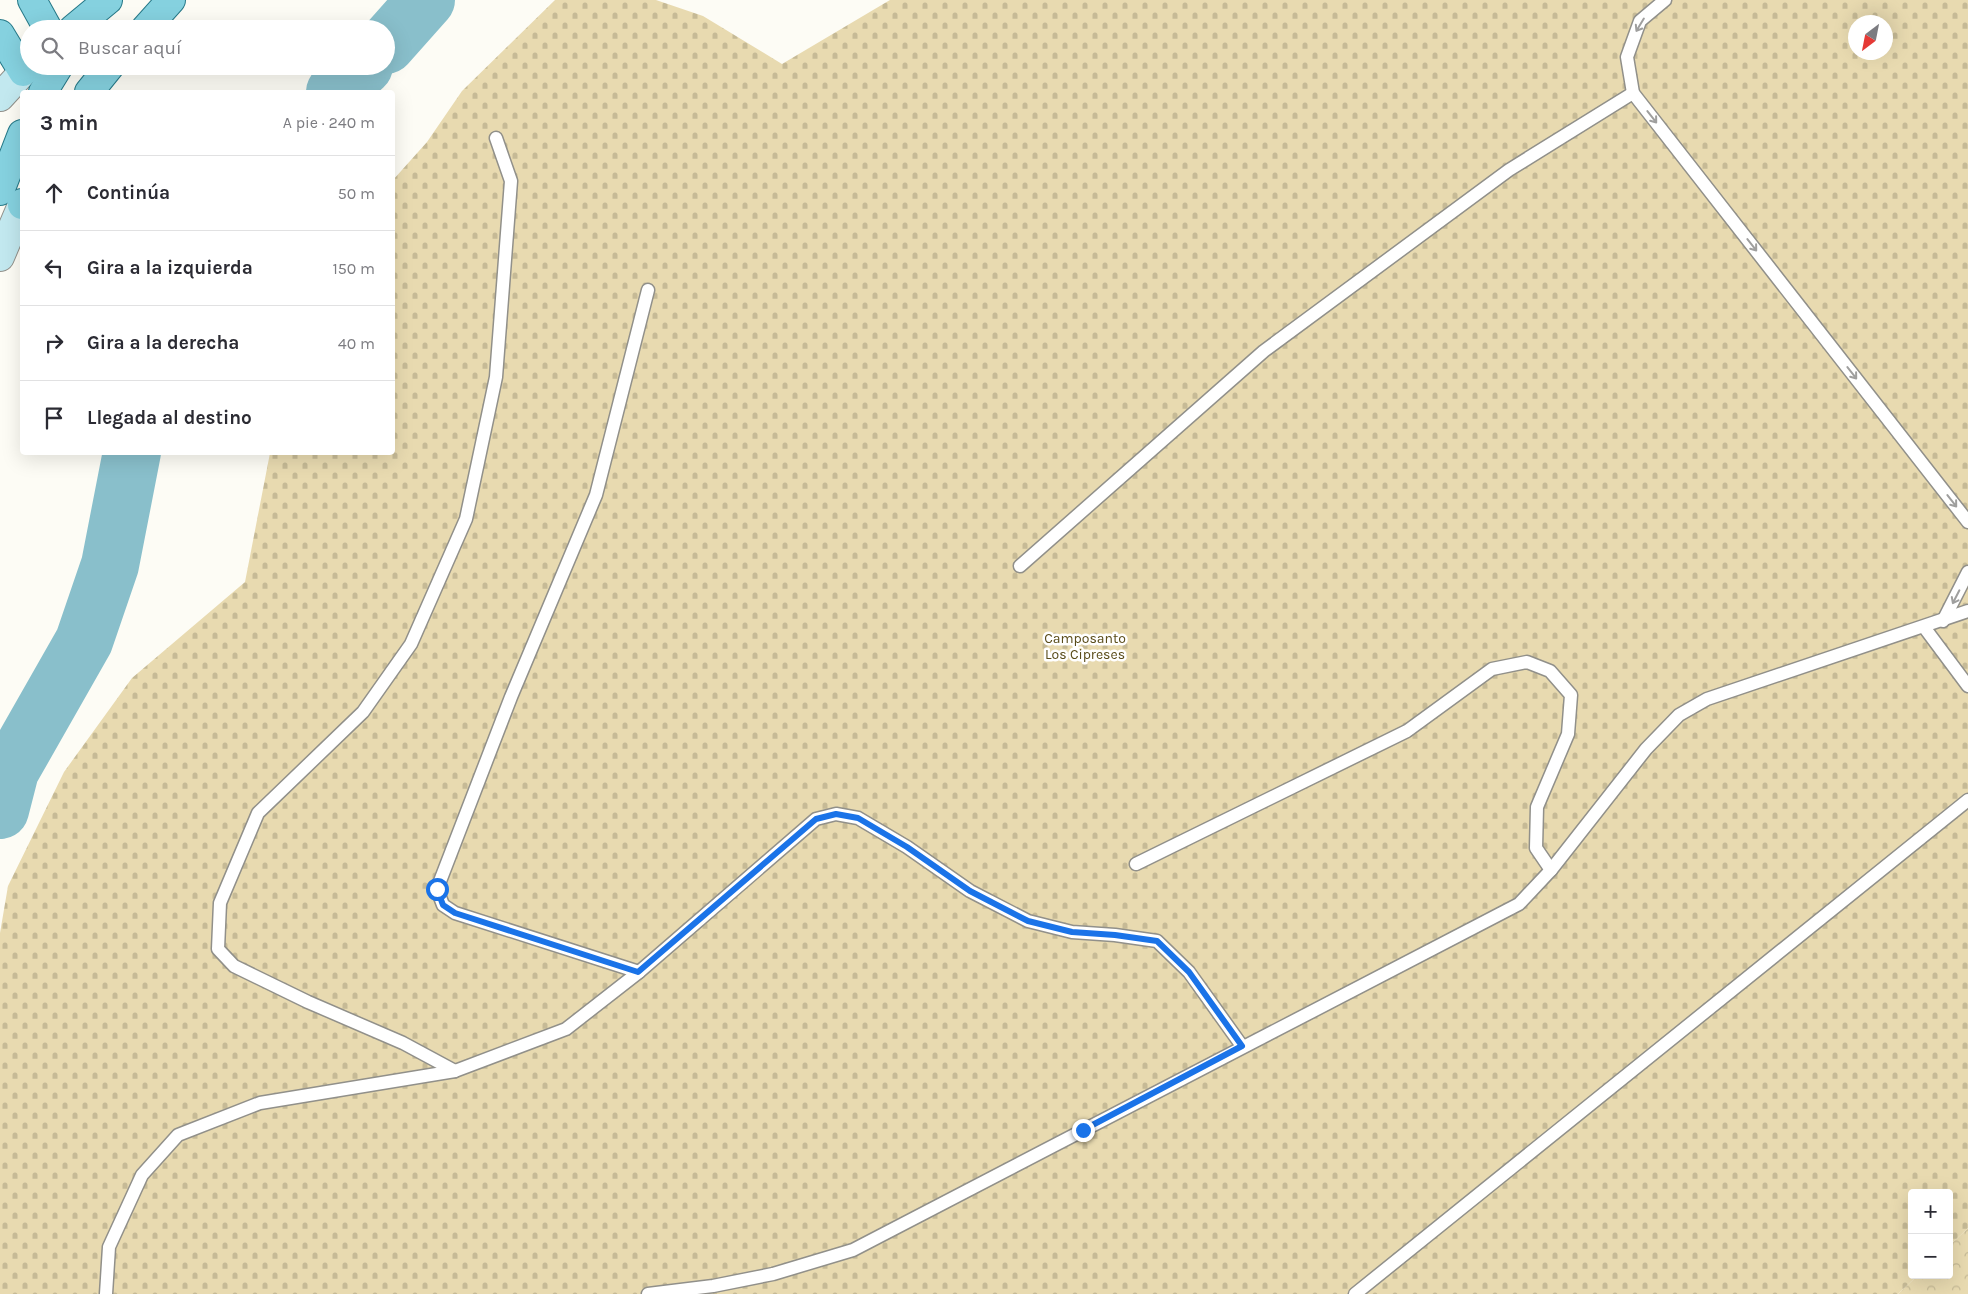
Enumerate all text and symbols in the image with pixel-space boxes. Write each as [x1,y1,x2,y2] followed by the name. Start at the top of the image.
[1848,15,1893,60] north arrow
[1635,17,1645,31] one-way arrow
[20,20,395,75] search box
[38,34,66,62] icon: search
[78,37,182,59] text: Buscar aquí
[1646,110,1657,123] one-way arrow
[40,111,98,135] text: 3 min
[283,113,375,132] text: A pie · 240 m
[40,179,68,207] icon: ahead
[87,182,170,204] text: Continúa
[338,184,375,203] text: 50 m
[1746,238,1757,251] one-way arrow
[40,254,68,282] icon: left
[87,257,253,279] text: Gira a la izquierda
[332,259,375,278] text: 150 m
[40,329,68,357] icon: right
[87,332,239,354] text: Gira a la derecha
[338,334,375,353] text: 40 m
[1846,366,1857,379] one-way arrow
[40,404,68,432] icon: arrive
[87,407,252,429] text: Llegada al destino
[1946,494,1957,507] one-way arrow
[1951,589,1961,604] one-way arrow
[1044,630,1126,663] park label: Camposanto Los Cipreses
[426,878,449,901] route start
[1072,1119,1095,1142] route end
[1908,1189,1953,1279] map controls
[1908,1189,1953,1234] button: +
[1908,1234,1953,1279] button: −

